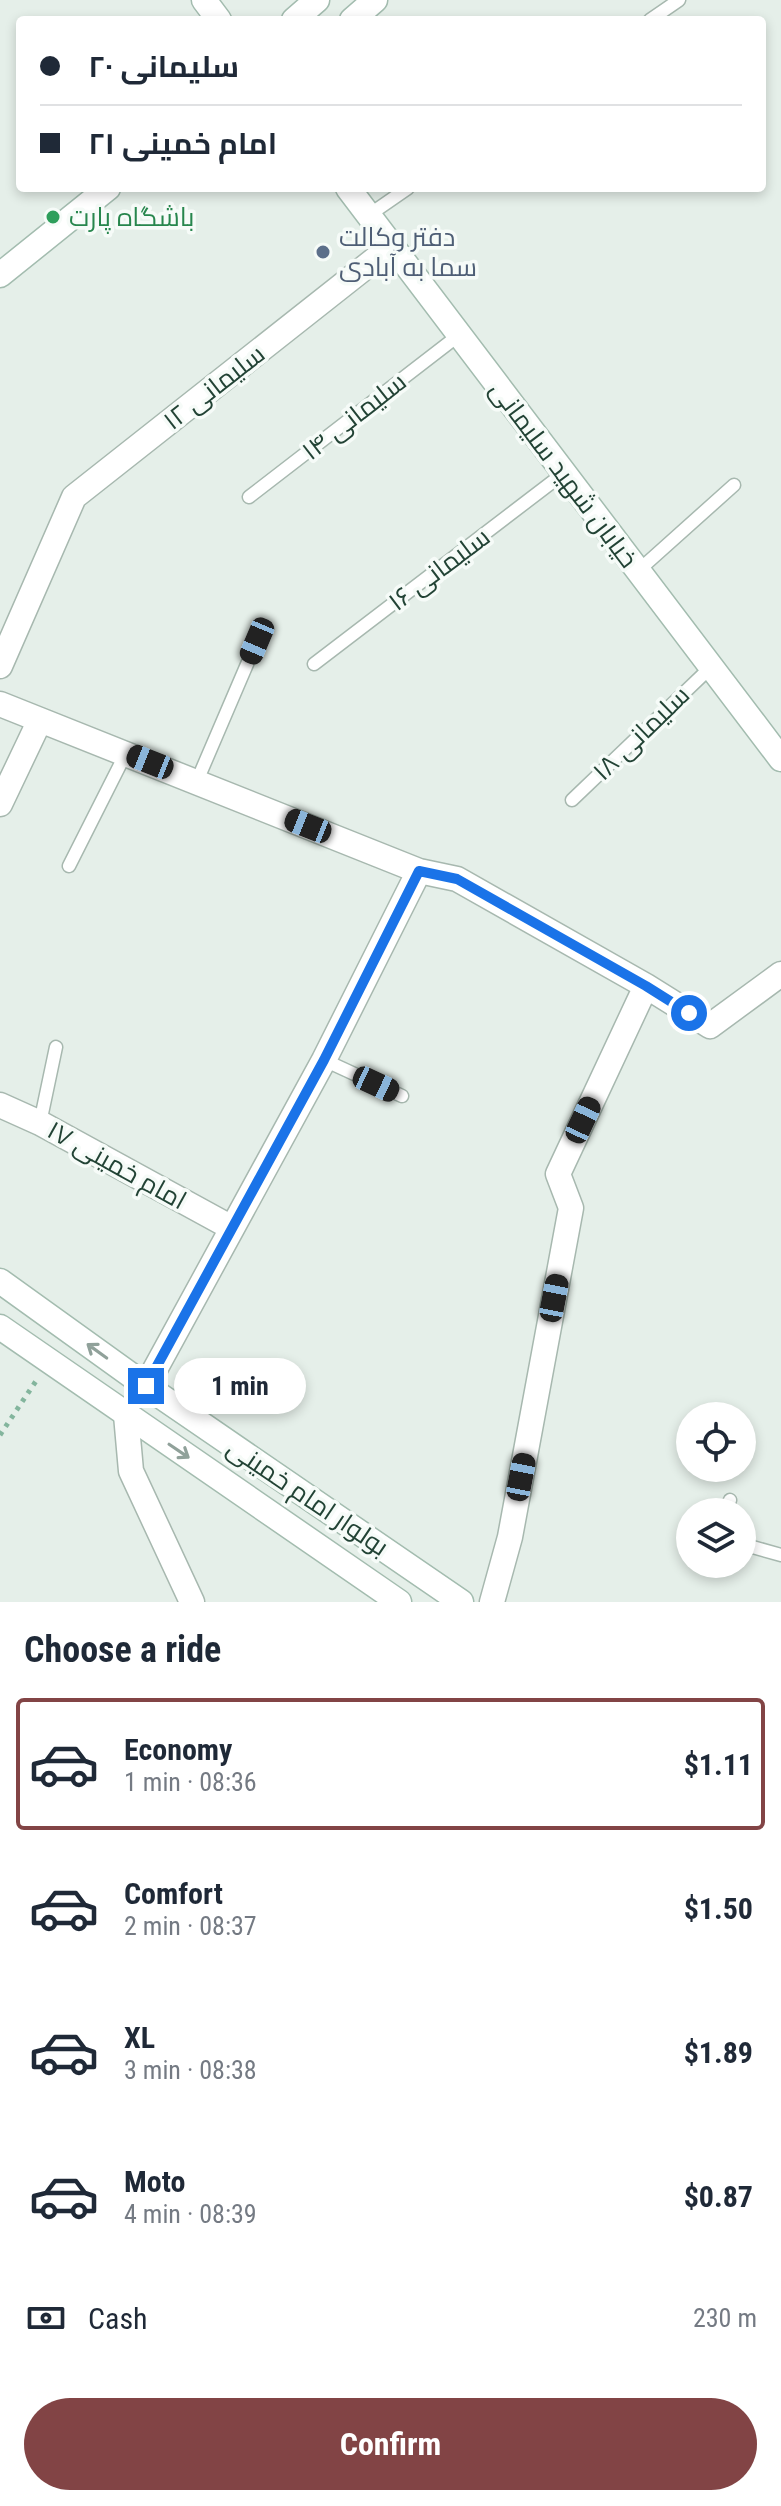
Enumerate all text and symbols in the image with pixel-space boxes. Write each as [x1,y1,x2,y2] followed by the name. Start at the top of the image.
[88,49,239,84] text: سلیمانی ۲۰
[88,126,277,161] text: امام خمینی ۲۱
[69,202,194,234] place label: باشگاه پارت
[44,208,62,226] marker: باشگاه پارت
[339,222,477,282] place label: دفتر وکالت سما به آبادی
[314,243,332,261] marker: دفتر وکالت سما به آبادی
[157,338,271,437] street label: سلیمانی ۱۲
[296,366,413,467] street label: سلیمانی ۱۴
[483,375,644,574] street label: خیابان شهید سلیمانی
[383,521,496,618] street label: سلیمانی ۱۶
[237,614,277,668] car
[587,680,696,787] street label: سلیمانی ۱۸
[123,742,177,782] car
[281,806,335,846] car
[671,995,707,1031] route start
[349,1063,403,1105] car
[562,1093,604,1147] car
[41,1115,192,1218] street label: امام خمینی ۱۷
[538,1272,570,1324] car
[87,1342,109,1359] one-way arrow
[174,1358,306,1414] callout: 1 min
[128,1368,164,1404] route end
[211,1371,269,1401] text: 1 min
[676,1402,756,1578] map controls
[676,1402,756,1482] button: locate
[220,1432,394,1564] street label: بولوار امام خمینی
[167,1443,189,1459] one-way arrow
[505,1451,537,1503] car
[676,1498,756,1578] button: layers
[24,1629,221,1671] text: Choose a ride
[28,1728,100,1800] icon: car
[124,1732,232,1767] text: Economy
[684,1747,753,1782] text: $1.11
[124,1767,257,1797] text: 1 min · 08:36
[28,1872,100,1944] icon: car
[124,1876,223,1911] text: Comfort
[684,1891,753,1926] text: $1.50
[124,1911,257,1941] text: 2 min · 08:37
[28,2016,100,2088] icon: car
[124,2020,155,2055] text: XL
[684,2035,753,2070] text: $1.89
[124,2055,257,2085] text: 3 min · 08:38
[28,2160,100,2232] icon: car
[124,2164,185,2199] text: Moto
[684,2179,753,2214] text: $0.87
[124,2199,257,2229] text: 4 min · 08:39
[24,2296,68,2340] icon: cash
[88,2301,148,2336] text: Cash
[693,2303,757,2333] text: 230 m
[24,2398,757,2490] button: Confirm

